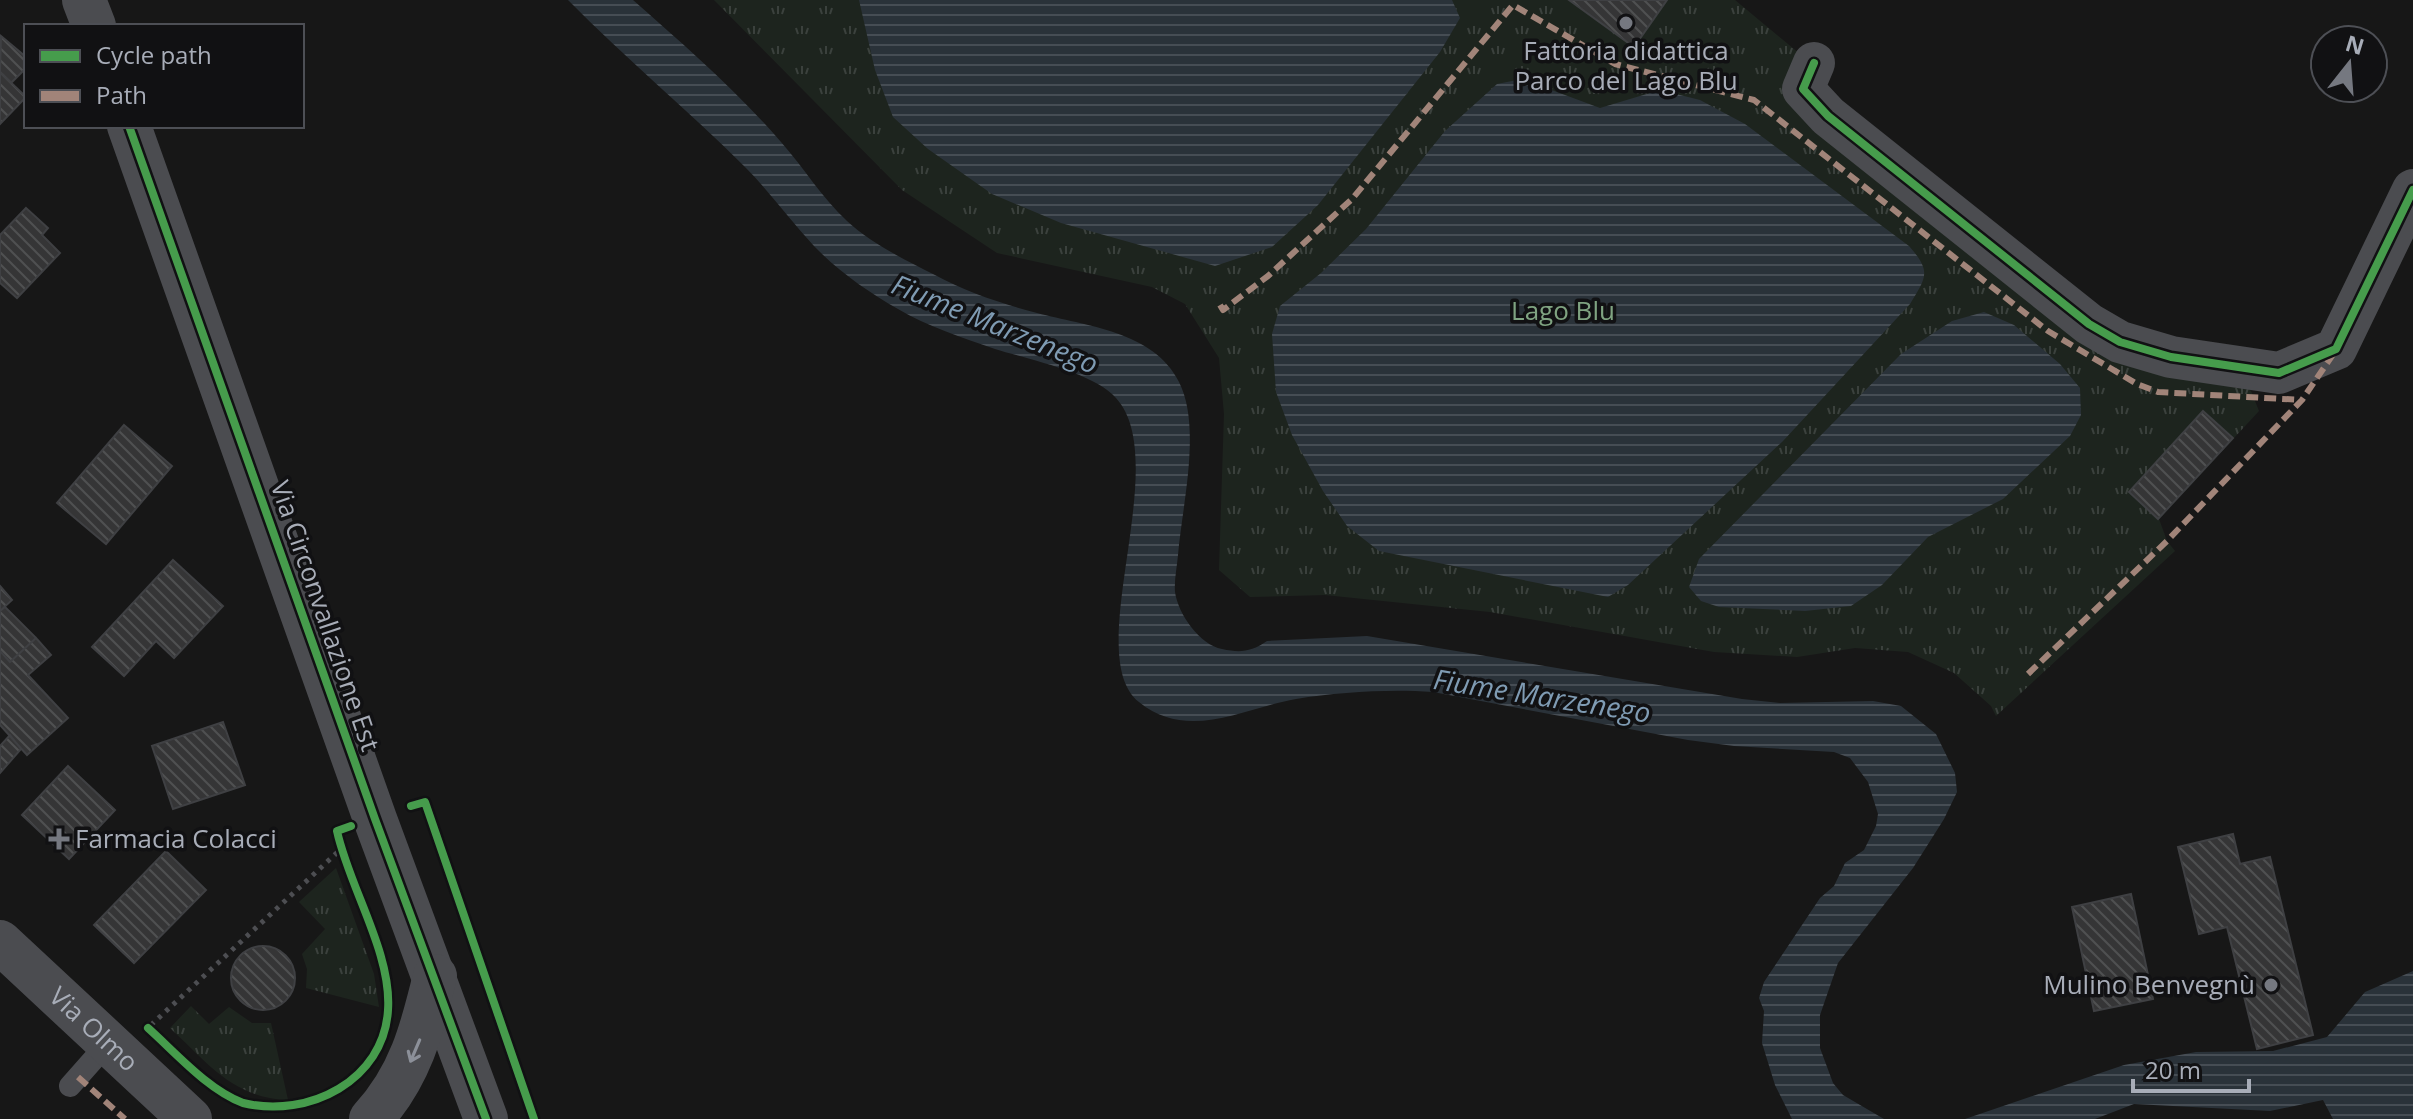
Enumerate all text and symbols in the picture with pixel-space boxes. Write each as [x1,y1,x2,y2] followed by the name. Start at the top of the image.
[1617,14,1635,32] marker: Fattoria didattica Parco del Lago Blu
[24,24,304,128] legend
[2309,24,2389,104] north arrow
[2342,27,2368,61] text: N
[1514,32,1738,98] place label: Fattoria didattica Parco del Lago Blu
[96,38,212,71] text: Cycle path
[96,78,147,111] text: Path
[887,264,1104,382] water label: Fiume Marzenego
[1511,292,1615,328] park label: Lago Blu
[263,476,389,756] street label: Via Circonvallazione Est
[1431,659,1653,731] water label: Fiume Marzenego
[75,820,277,856] place label: Farmacia Colacci
[50,830,68,848] marker: Farmacia Colacci
[2043,966,2255,1002] place label: Mulino Benvegnù
[2262,976,2280,994] marker: Mulino Benvegnù
[42,978,147,1079] street label: Via Olmo
[406,1038,421,1063] one-way arrow
[2133,1043,2249,1093] scale bar
[2145,1053,2201,1086] text: 20 m

